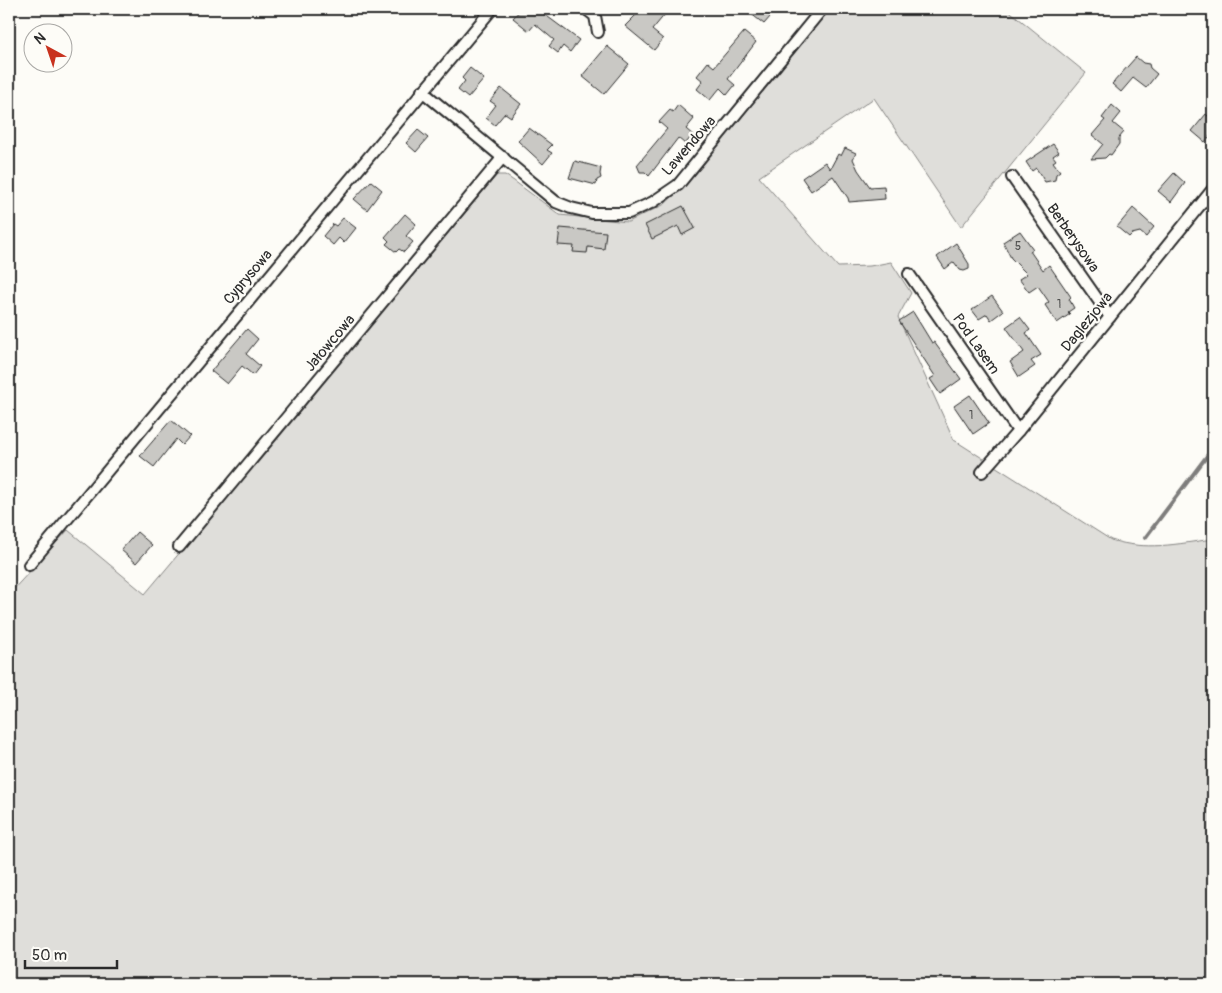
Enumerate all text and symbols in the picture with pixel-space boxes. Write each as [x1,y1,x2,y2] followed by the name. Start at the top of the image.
[22,22,72,72] north arrow
[31,29,49,48] text: N
[658,112,720,180] street label: Lawendowa
[1042,200,1104,276] street label: Berberysowa
[1015,239,1021,254] house number: 5
[219,246,277,308] street label: Cyprysowa
[1057,288,1117,356] street label: Daglezjowa
[1057,297,1061,312] house number: 1
[948,310,1004,378] street label: Pod Lasem
[301,311,359,375] street label: Jałowcowa
[969,408,973,423] house number: 1
[25,938,118,970] scale bar
[32,946,67,965] text: 50 m

